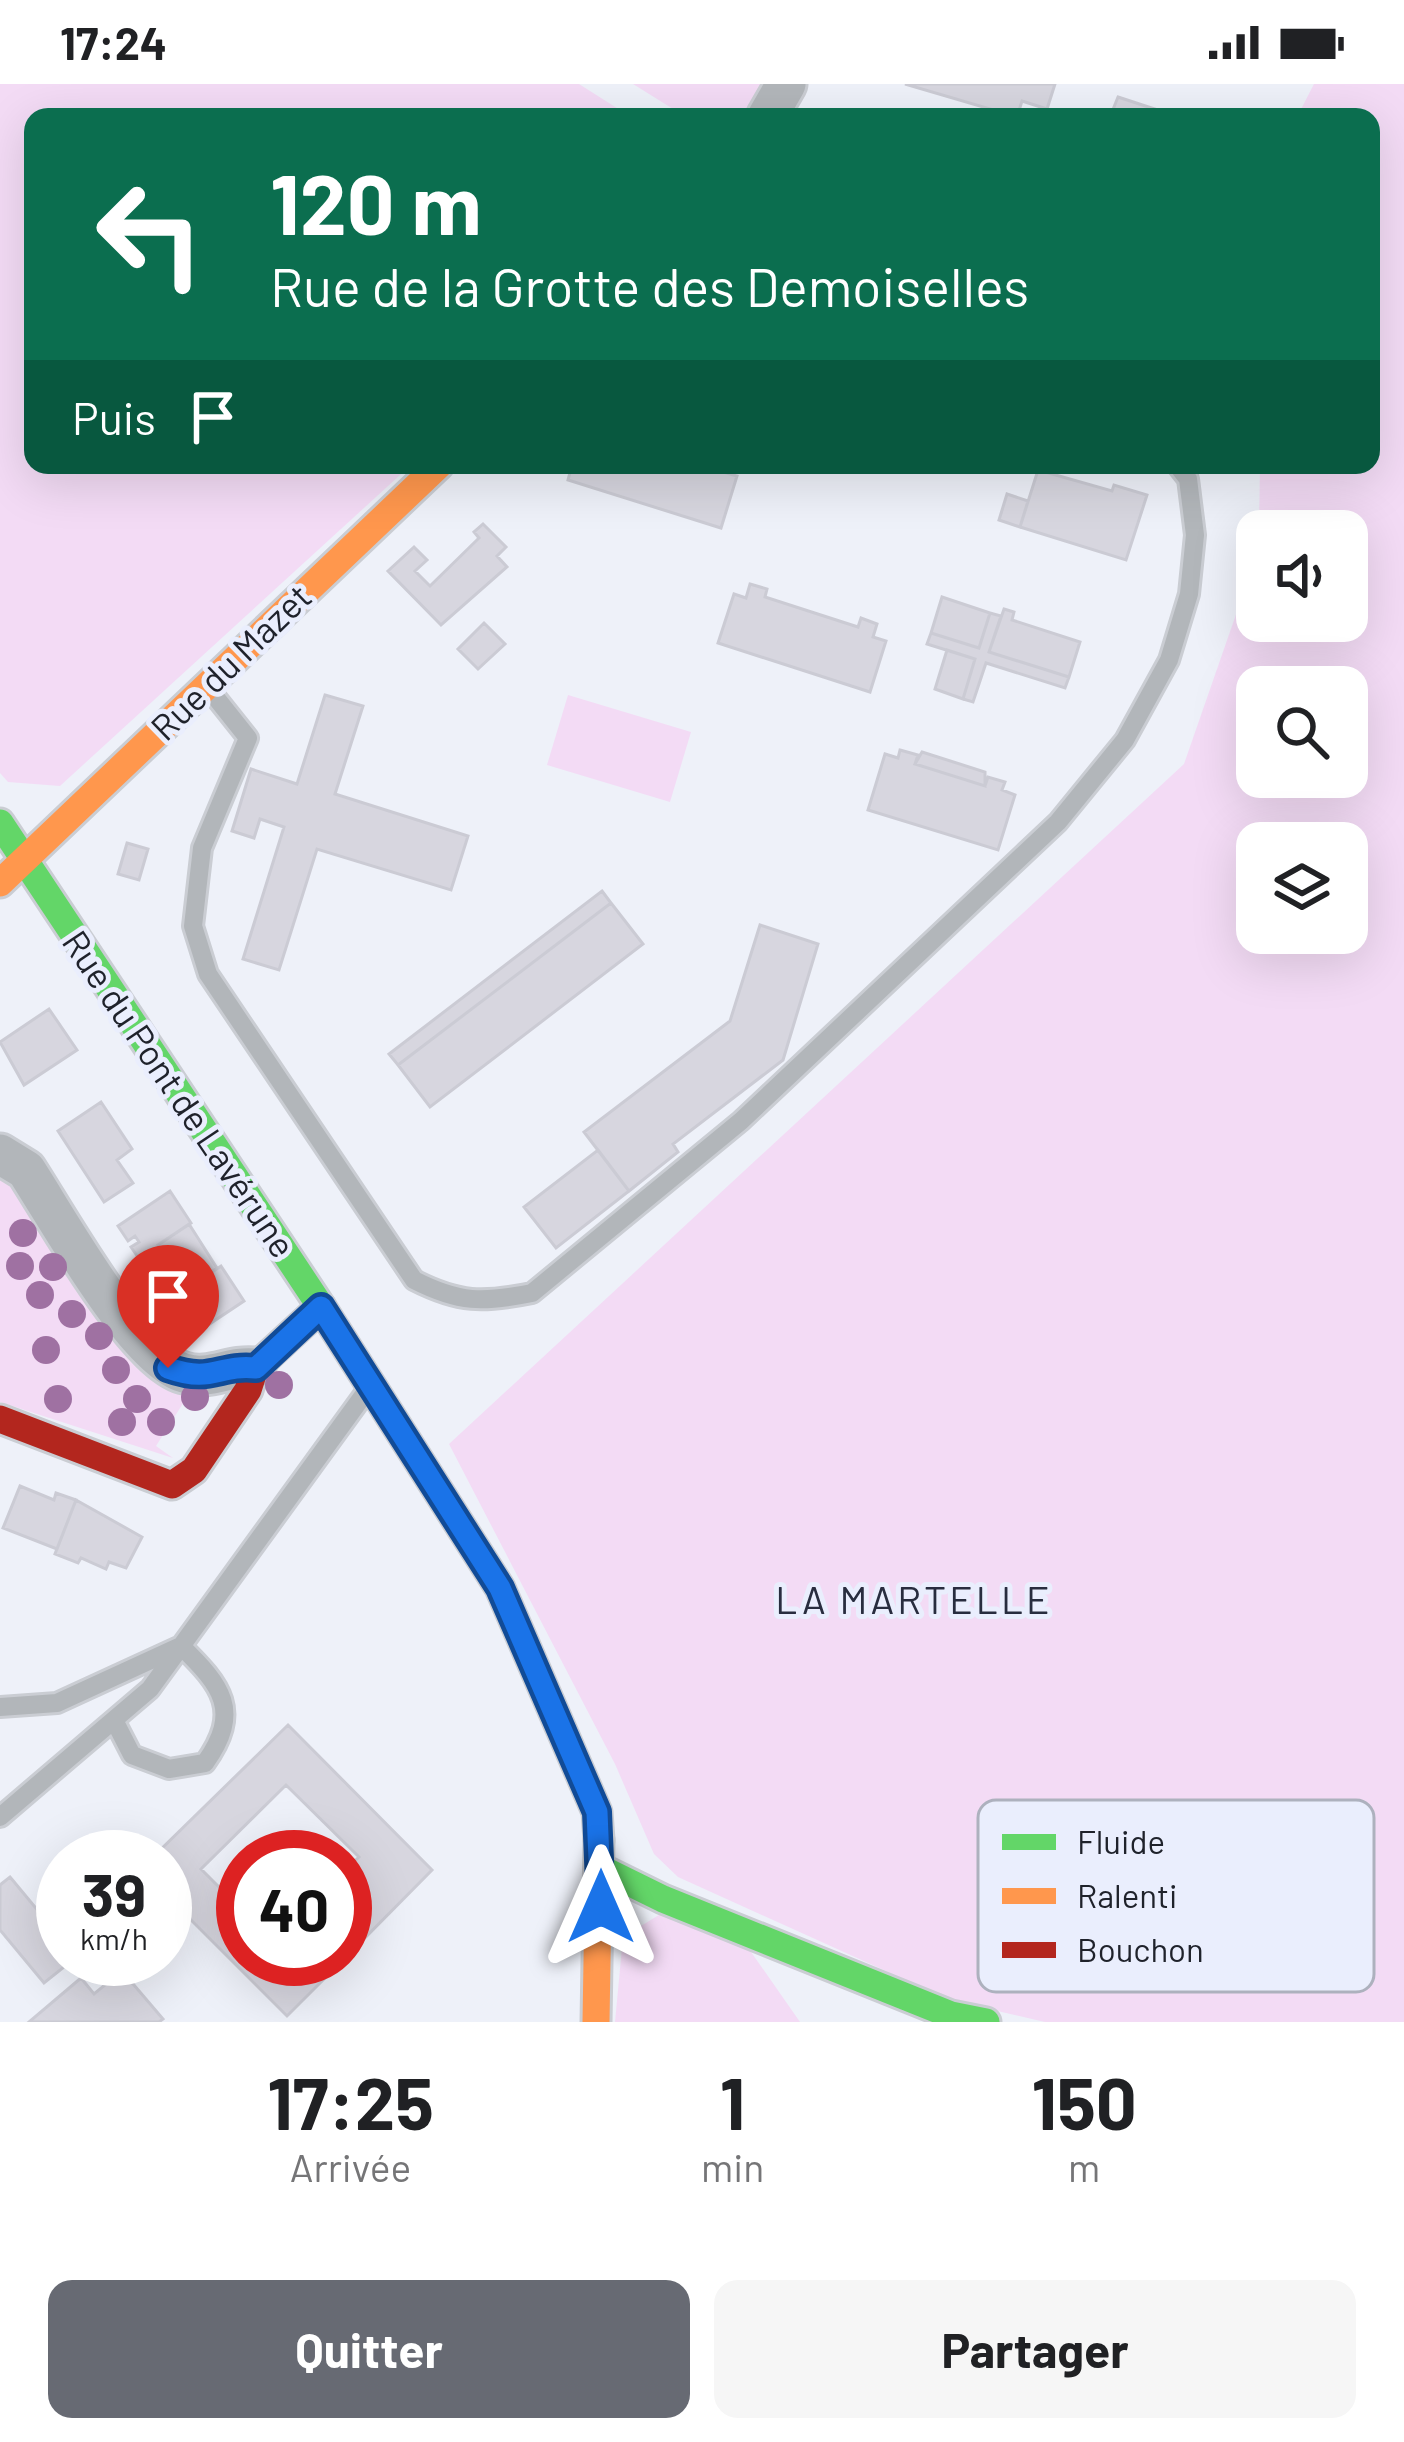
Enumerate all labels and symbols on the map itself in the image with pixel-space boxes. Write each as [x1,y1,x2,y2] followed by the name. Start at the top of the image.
[141,574,319,748] street label: Rue du Mazet
[55,922,306,1265] street label: Rue du Pont de Lavérune
[117,1245,219,1368] pin
[775,1575,1053,1622] district label: LA MARTELLE
[978,1800,1374,1992] legend
[1077,1821,1165,1861] text: Fluide
[216,1830,372,1986] speed limit sign: 40
[538,1844,664,1970] position arrow
[1077,1875,1177,1915] text: Ralenti
[1077,1929,1204,1969] text: Bouchon

